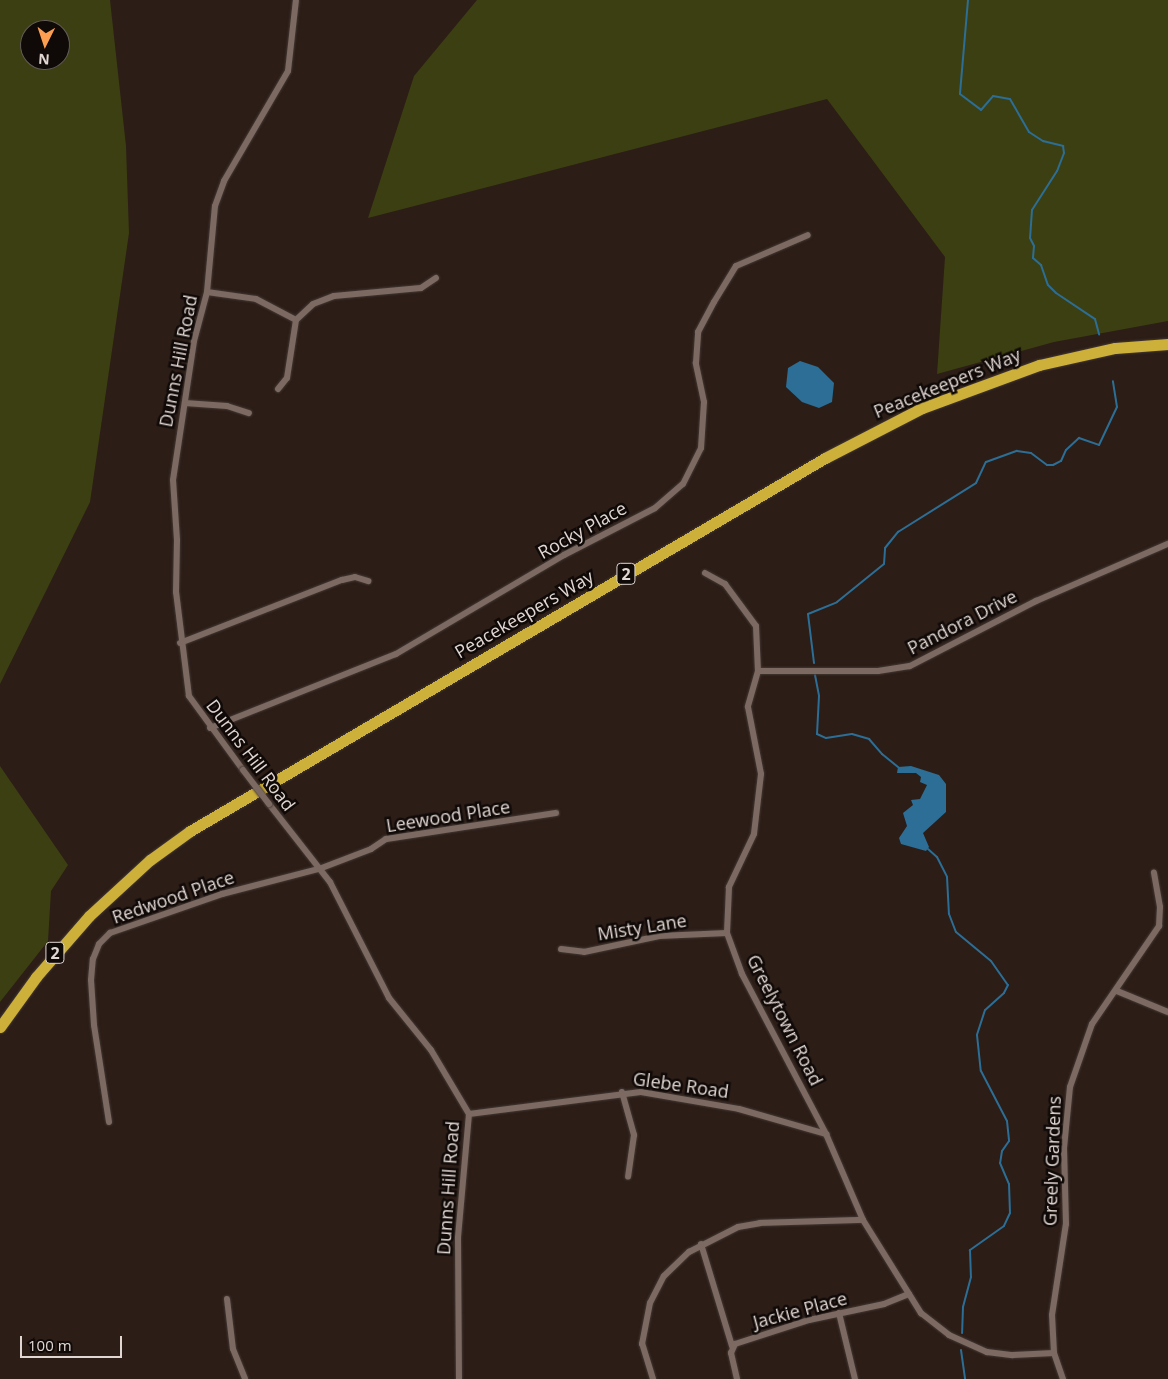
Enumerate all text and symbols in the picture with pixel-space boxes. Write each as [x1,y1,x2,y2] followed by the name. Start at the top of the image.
[20,20,70,70] north arrow
[38,50,50,69] text: N
[155,293,201,429] street label: Dunns Hill Road
[870,344,1024,422] street label: Peacekeepers Way
[534,497,630,563] street label: Rocky Place
[616,560,636,588] road number: 2
[451,565,597,663] street label: Peacekeepers Way
[904,585,1020,659] street label: Pandora Drive
[202,695,300,815] street label: Dunns Hill Road
[385,796,511,836] street label: Leewood Place
[109,866,237,928] street label: Redwood Place
[596,909,688,945] street label: Misty Lane
[45,940,65,966] road number: 2
[743,951,827,1089] street label: Greelytown Road
[632,1068,730,1102] street label: Glebe Road
[1039,1096,1065,1226] street label: Greely Gardens
[433,1120,463,1256] street label: Dunns Hill Road
[751,1287,849,1333] street label: Jackie Place
[22,1326,125,1358] scale bar
[28,1335,72,1355] text: 100 m

